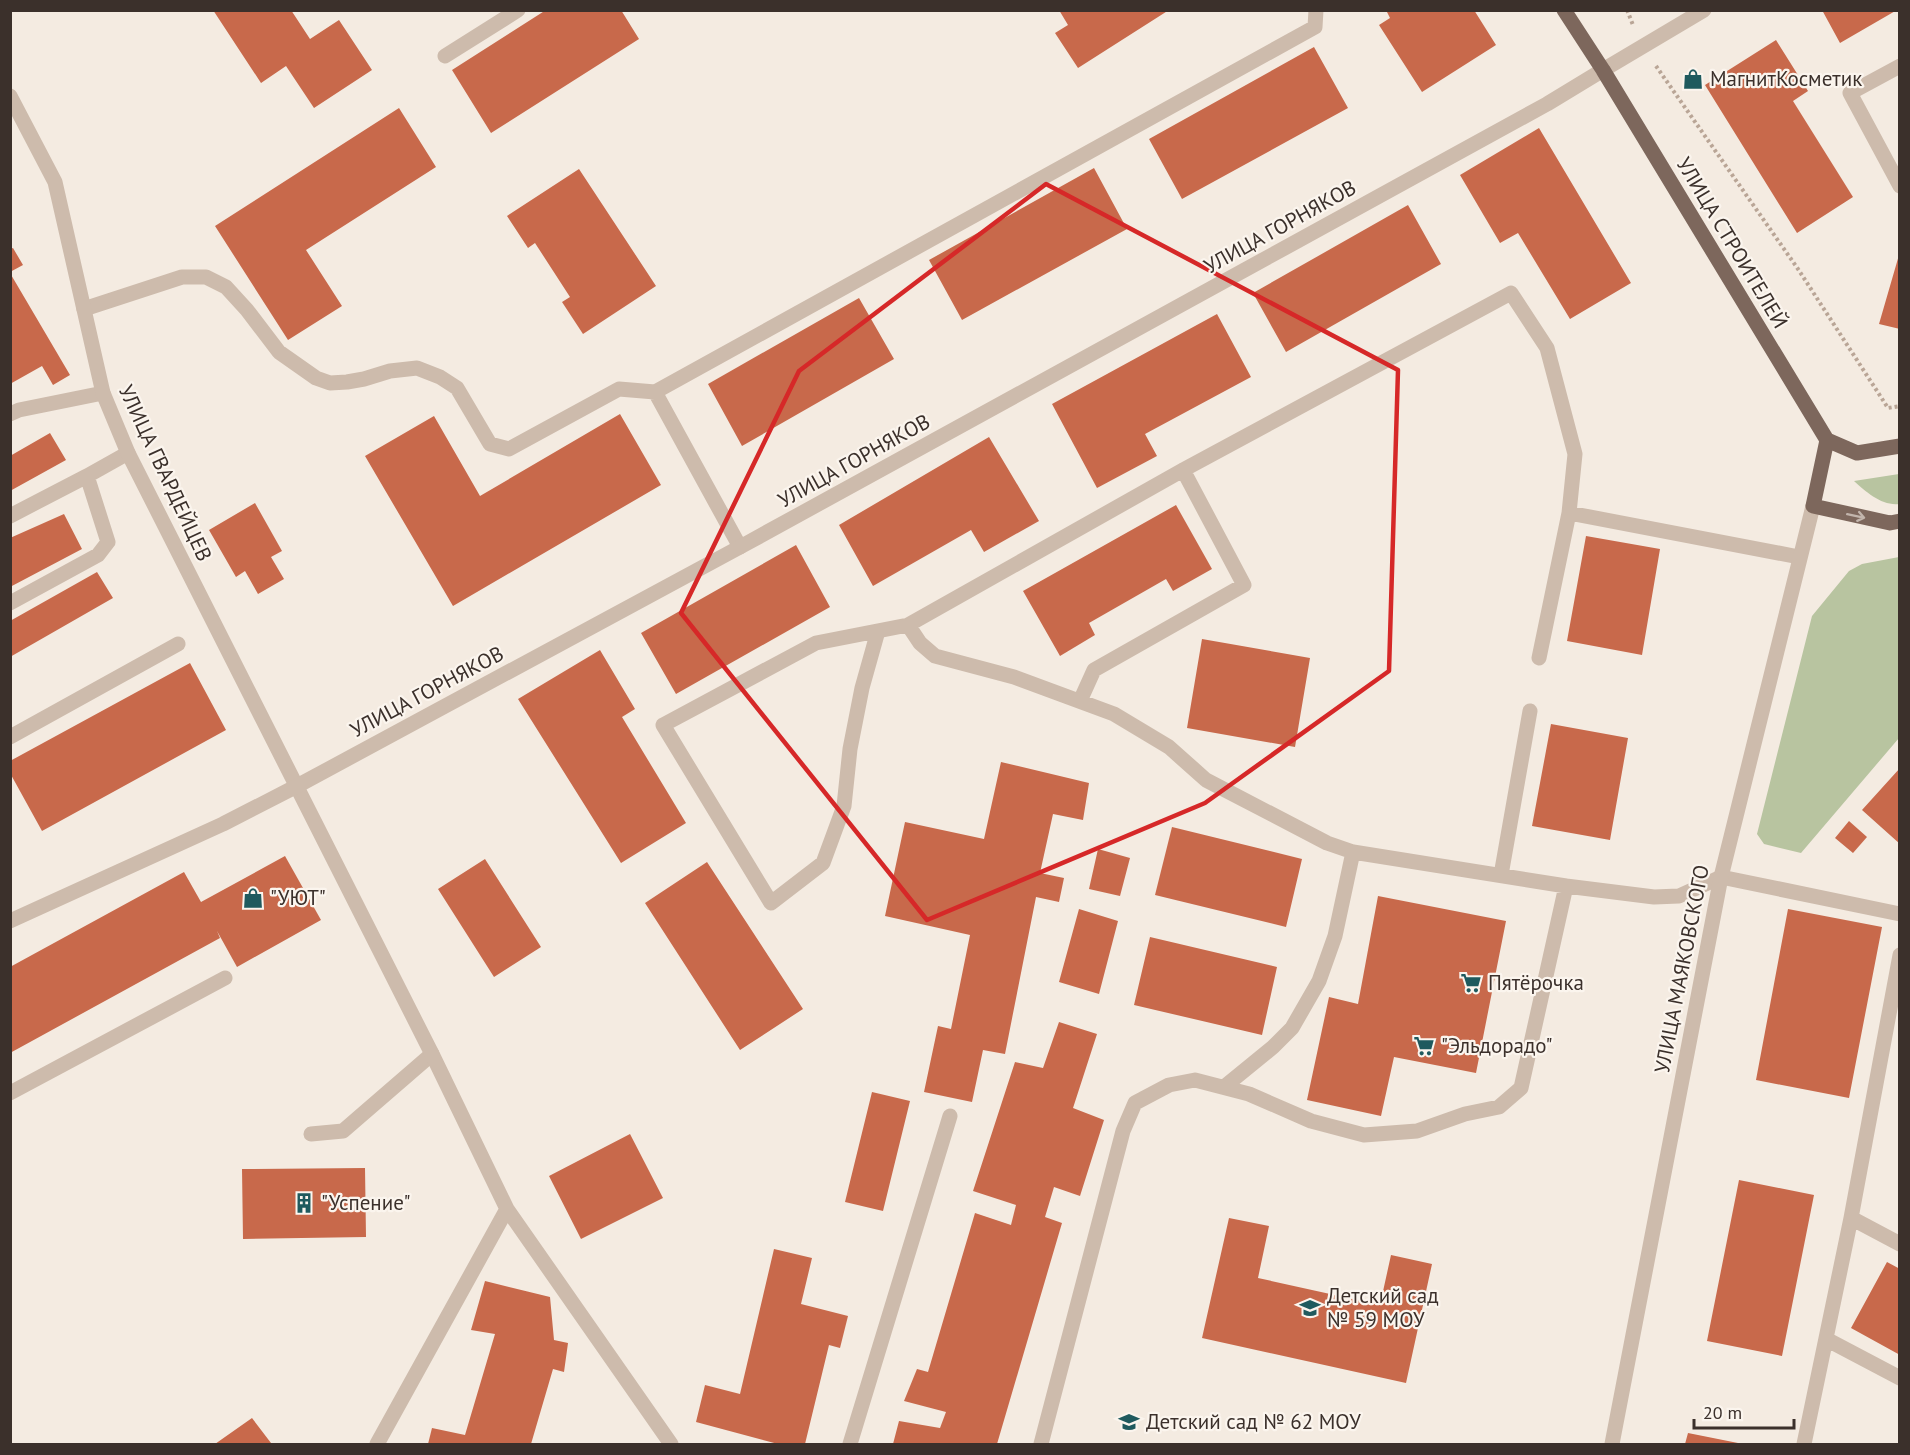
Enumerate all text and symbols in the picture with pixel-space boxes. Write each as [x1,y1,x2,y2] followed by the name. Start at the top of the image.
[1710,65,1862,92] place label: МагнитКосметик
[1681,67,1705,91] shop icon: МагнитКосметик
[1671,152,1794,333] street label: УЛИЦА СТРОИТЕЛЕЙ
[1199,174,1361,280] street label: УЛИЦА ГОРНЯКОВ
[113,380,218,565] street label: УЛИЦА ГВАРДЕЙЦЕВ
[773,408,935,514] street label: УЛИЦА ГОРНЯКОВ
[1846,510,1865,522] one-way arrow
[345,640,508,743] street label: УЛИЦА ГОРНЯКОВ
[1648,862,1715,1075] street label: УЛИЦА МАЯКОВСКОГО
[270,884,326,911] place label: "УЮТ"
[241,886,265,910] shop icon: "УЮТ"
[1488,969,1584,996] place label: Пятёрочка
[1459,971,1483,995] supermarket icon: Пятёрочка
[1441,1032,1553,1059] place label: "Эльдорадо"
[1412,1034,1436,1058] supermarket icon: "Эльдорадо"
[321,1189,411,1216] place label: "Успение"
[292,1191,316,1215] building icon: "Успение"
[1327,1282,1439,1333] place label: Детский сад № 59 МОУ
[1298,1296,1322,1320] school or university icon: Детский сад № 59 МОУ
[1694,1392,1794,1430] scale bar
[1703,1401,1742,1424] text: 20 m
[1146,1408,1361,1435] place label: Детский сад № 62 МОУ
[1117,1410,1141,1434] school or university icon: Детский сад № 62 МОУ

